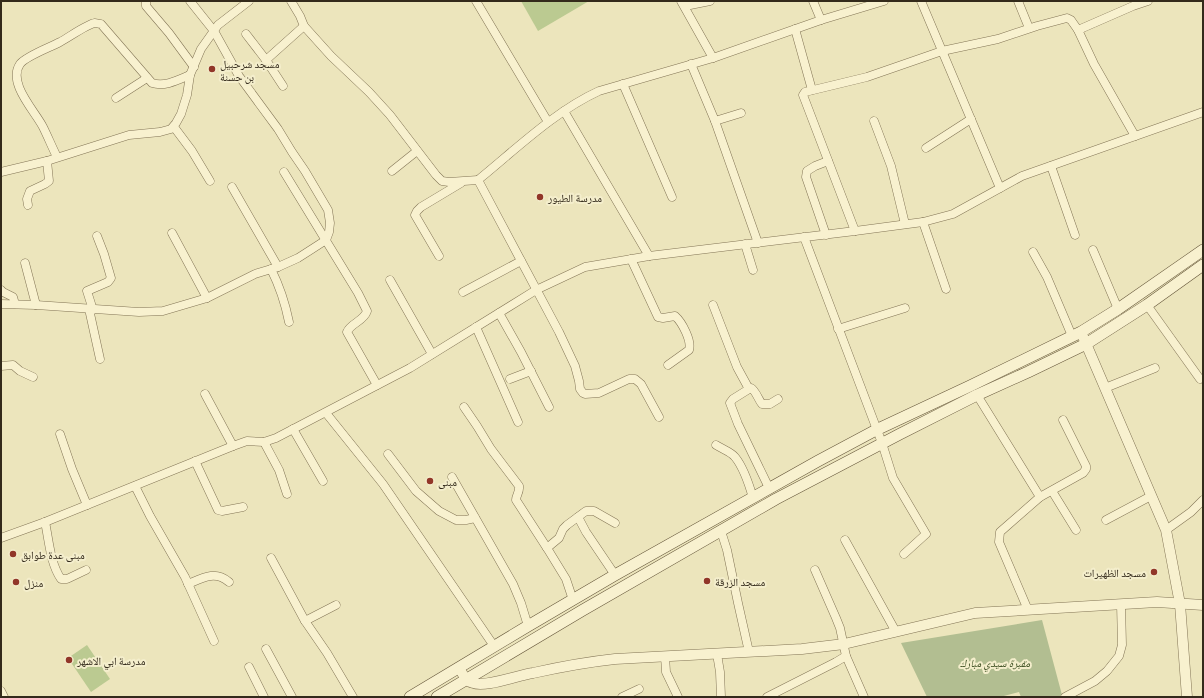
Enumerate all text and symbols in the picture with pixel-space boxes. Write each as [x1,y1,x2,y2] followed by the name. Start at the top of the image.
[220,55,279,84] place label: مسجد شرحبيل بن حسنة
[207,64,217,74] marker: مسجد شرحبيل بن حسنة
[547,189,602,205] place label: مدرسة الطيور
[535,192,545,202] marker: مدرسة الطيور
[438,473,457,489] place label: مبنى
[425,476,435,486] marker: مبنى
[21,546,85,562] place label: مبنى عدة طوابق
[8,549,18,559] marker: مبنى عدة طوابق
[1083,564,1146,580] place label: مسجد الظهيرات
[1149,567,1159,577] marker: مسجد الظهيرات
[715,573,765,589] place label: مسجد الزرقة
[24,574,43,590] place label: منزل
[702,576,712,586] marker: مسجد الزرقة
[11,577,21,587] marker: منزل
[76,652,145,670] place label: مدرسة ابي الاشهر
[960,654,1030,672] park label: مقبرة سيدي مبارك
[64,655,74,665] marker: مدرسة ابي الاشهر

